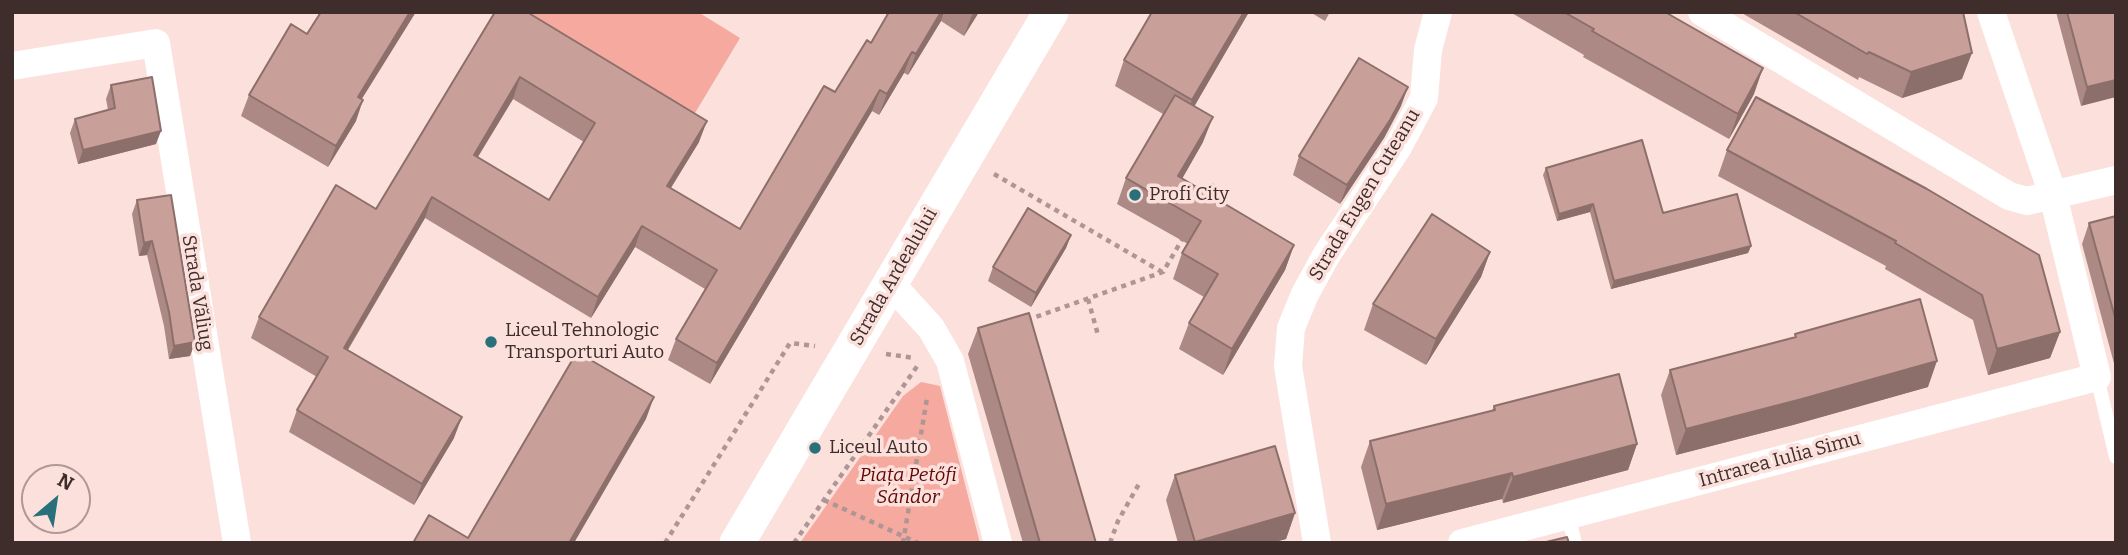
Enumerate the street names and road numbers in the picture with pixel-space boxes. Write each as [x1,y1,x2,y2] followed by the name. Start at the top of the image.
[1305,105,1425,285] street label: Strada Eugen Cuteanu
[845,204,943,350] street label: Strada Ardealului
[177,233,217,353] street label: Strada Văliug
[1697,427,1863,493] street label: Intrarea Iulia Simu

